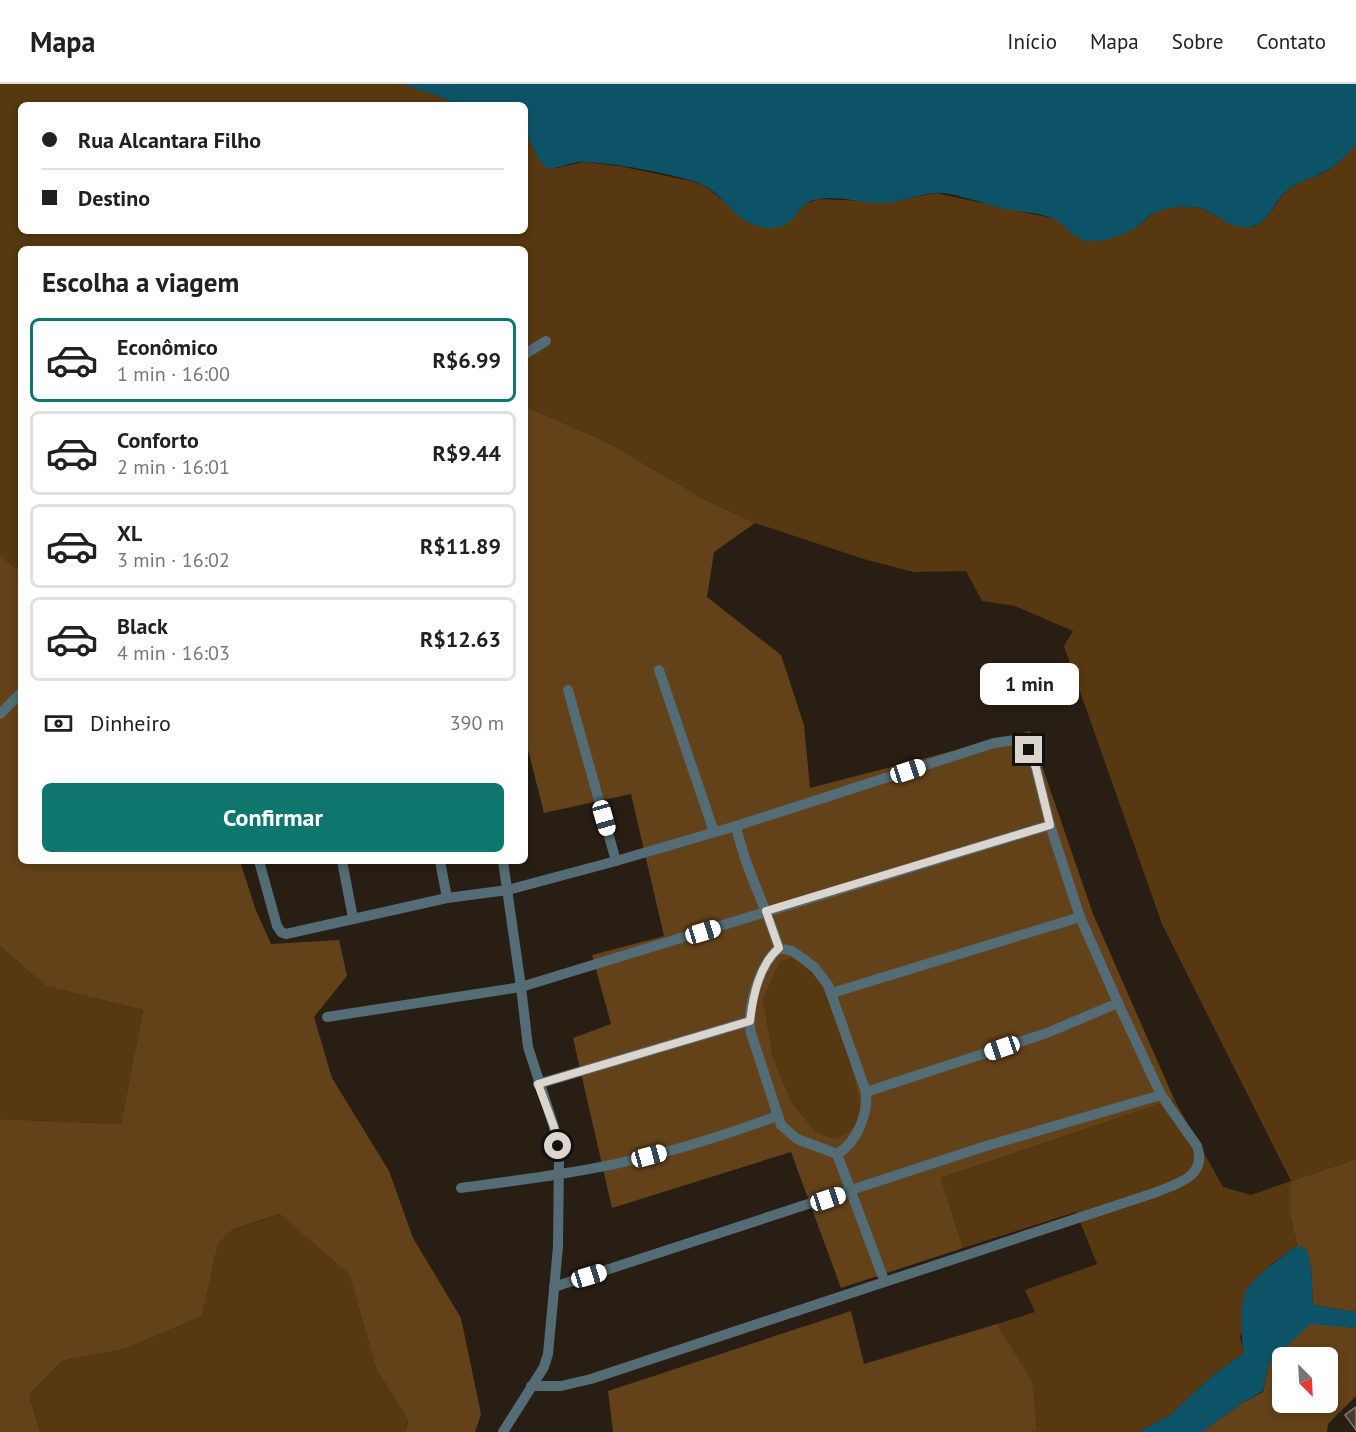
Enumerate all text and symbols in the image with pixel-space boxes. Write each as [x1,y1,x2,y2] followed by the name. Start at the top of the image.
[30,23,95,60] text: Mapa
[1007,28,1057,55] text: Início
[1090,28,1139,55] text: Mapa
[1172,28,1223,55] text: Sobre
[1256,28,1326,55] text: Contato
[78,126,261,154] text: Rua Alcantara Filho
[78,184,150,212] text: Destino
[42,265,239,299] text: Escolha a viagem
[45,333,99,387] icon: car
[117,333,218,361] text: Econômico
[432,346,501,374] text: R$6.99
[117,361,230,387] text: 1 min · 16:00
[45,426,99,480] icon: car
[117,426,199,454] text: Conforto
[432,439,501,467] text: R$9.44
[117,454,230,480] text: 2 min · 16:01
[45,519,99,573] icon: car
[117,519,142,547] text: XL
[420,532,501,560] text: R$11.89
[117,547,230,573] text: 3 min · 16:02
[45,612,99,666] icon: car
[117,612,168,640] text: Black
[420,625,501,653] text: R$12.63
[117,640,230,666] text: 4 min · 16:03
[980,663,1078,705] callout: 1 min
[1005,671,1054,697] text: 1 min
[42,707,75,740] icon: cash
[90,709,171,737] text: Dinheiro
[450,710,504,736] text: 390 m
[1015,736,1042,763] route end
[888,757,928,785] car
[42,783,504,852] button: Confirmar
[590,798,618,838] car
[683,918,723,946] car
[982,1034,1022,1062] car
[544,1132,571,1159] route start
[629,1143,669,1169] car
[808,1185,848,1213] car
[569,1262,609,1290] car
[1272,1347,1338,1413] north arrow
[1272,1347,1338,1413] map controls

